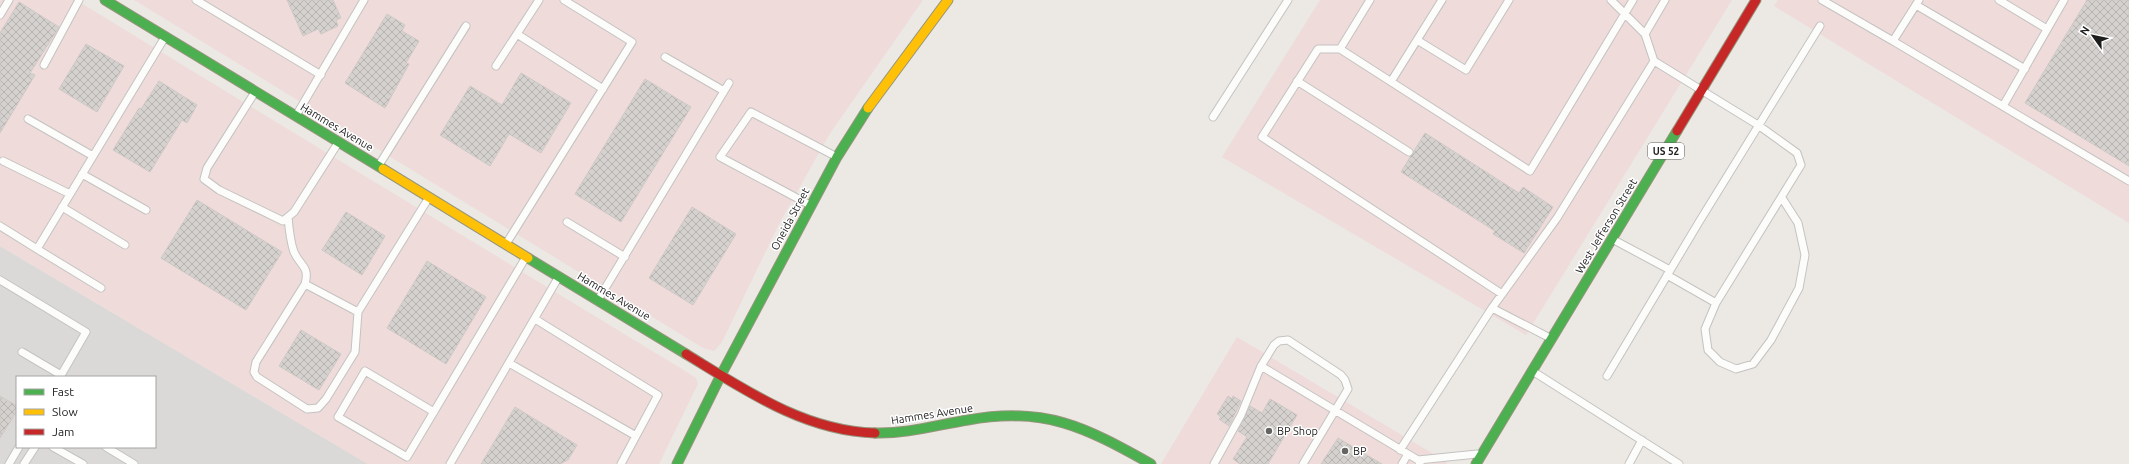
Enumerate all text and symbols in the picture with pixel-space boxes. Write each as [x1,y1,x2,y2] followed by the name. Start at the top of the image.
[2073,16,2113,56] north arrow
[2077,24,2092,37] text: N
[298,101,376,153] street label: Hammes Avenue
[1648,143,1684,159] road number: US 52
[1573,176,1639,276] street label: West Jefferson Street
[769,185,812,252] street label: Oneida Street
[575,270,653,322] street label: Hammes Avenue
[16,376,156,448] legend
[52,385,74,398] text: Fast
[890,402,974,426] street label: Hammes Avenue
[52,405,78,418] text: Slow
[52,425,74,438] text: Jam
[1277,425,1318,437] place label: BP Shop
[1264,426,1274,436] marker: BP Shop
[1353,445,1367,457] place label: BP
[1340,446,1350,456] marker: BP

